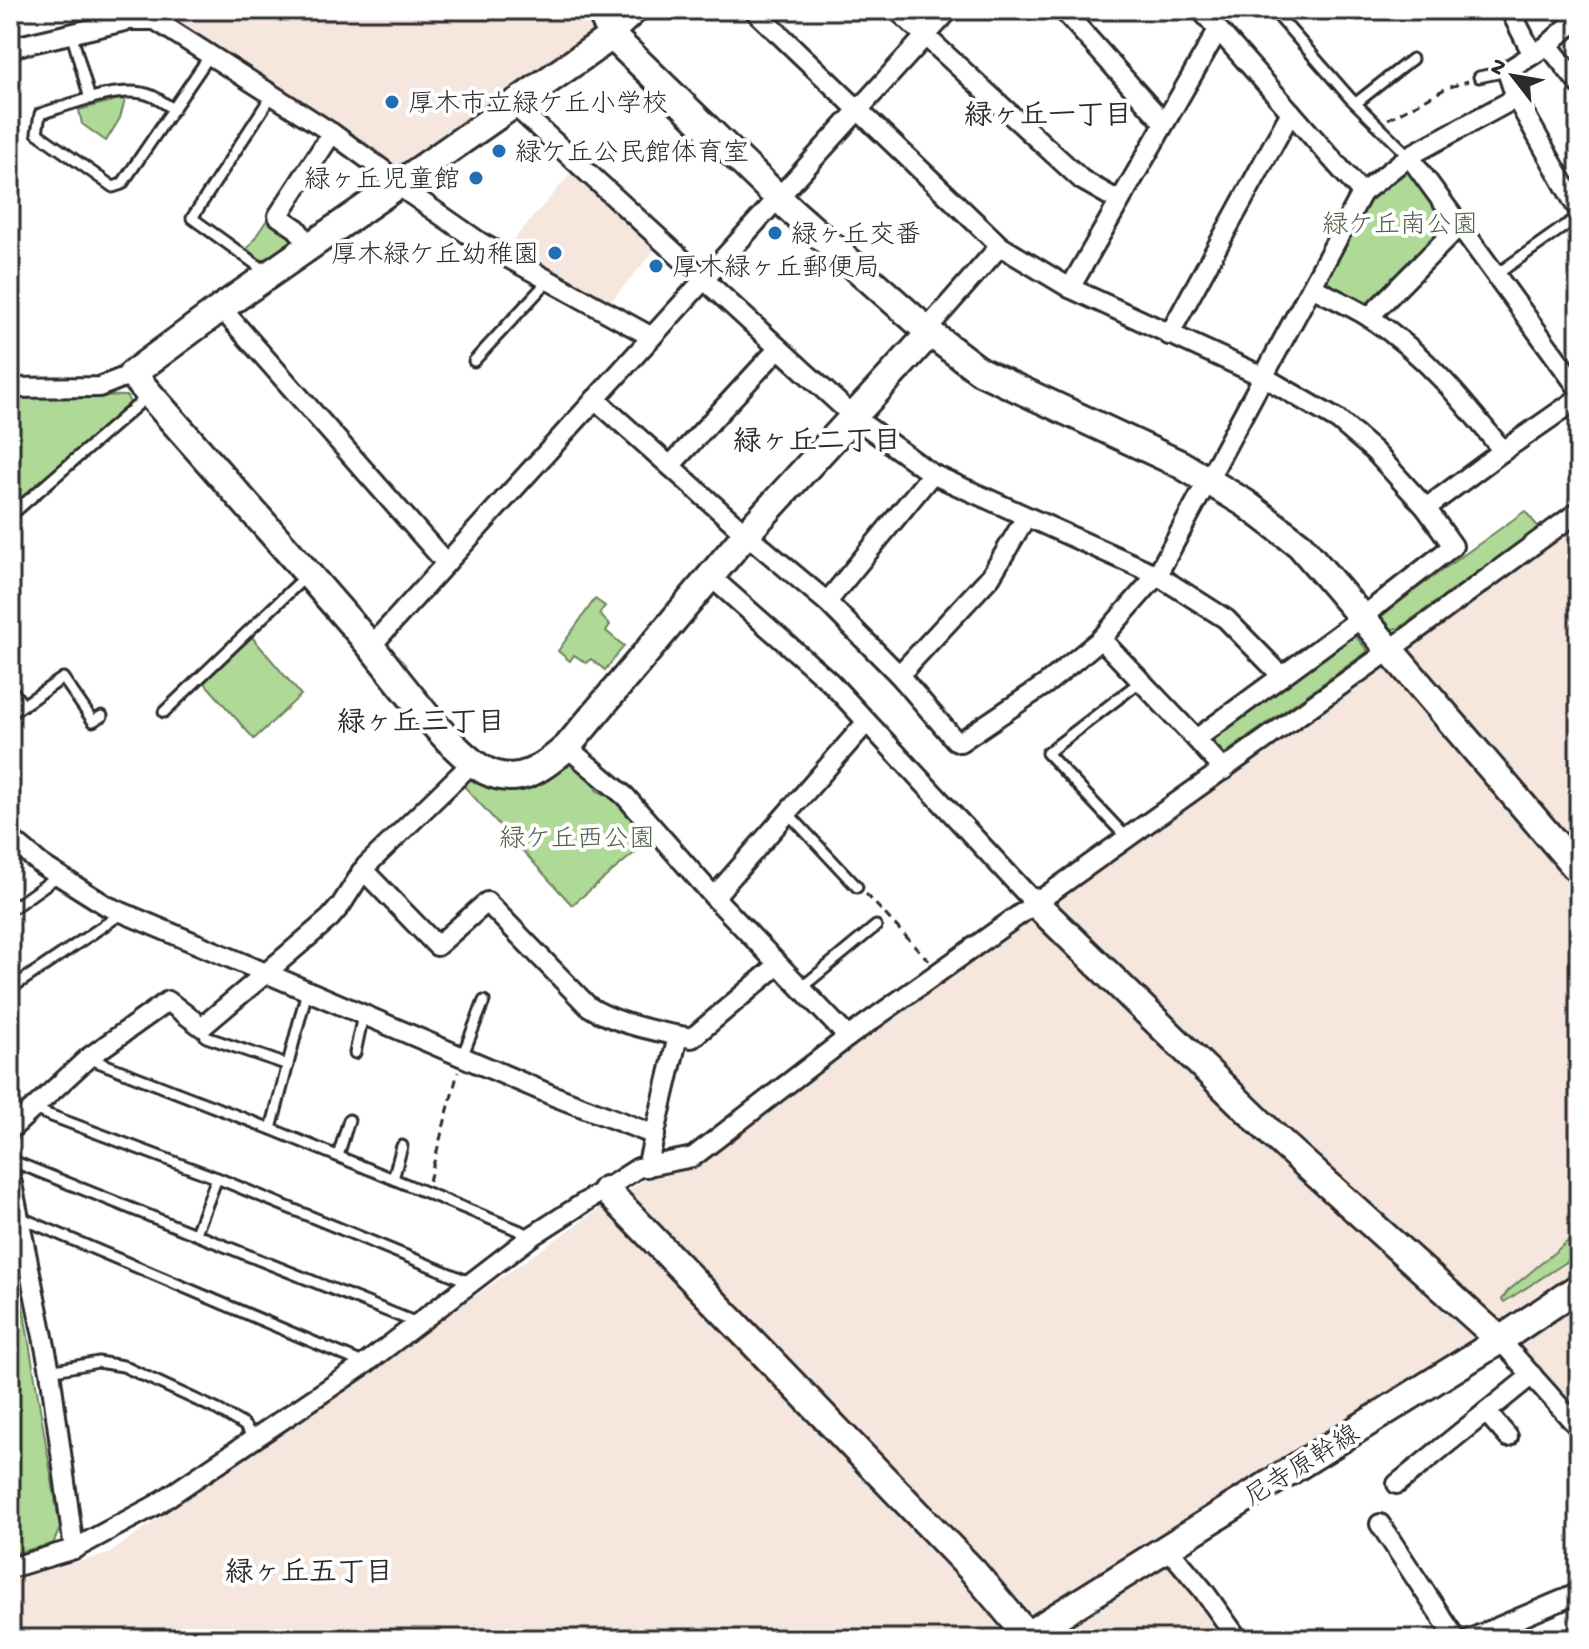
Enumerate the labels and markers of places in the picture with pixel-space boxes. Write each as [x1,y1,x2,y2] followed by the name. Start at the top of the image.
[408,89,668,122] place label: 厚木市立緑ケ丘小学校
[383,93,401,111] marker: 厚木市立緑ケ丘小学校
[515,138,749,171] place label: 緑ケ丘公民館体育室
[490,142,508,160] marker: 緑ケ丘公民館体育室
[304,165,460,198] place label: 緑ヶ丘児童館
[467,169,485,187] marker: 緑ヶ丘児童館
[791,221,921,253] place label: 緑ヶ丘交番
[766,224,784,242] marker: 緑ヶ丘交番
[331,240,539,273] place label: 厚木緑ケ丘幼稚園
[546,244,564,262] marker: 厚木緑ケ丘幼稚園
[672,253,880,286] place label: 厚木緑ヶ丘郵便局
[647,257,665,275] marker: 厚木緑ヶ丘郵便局

